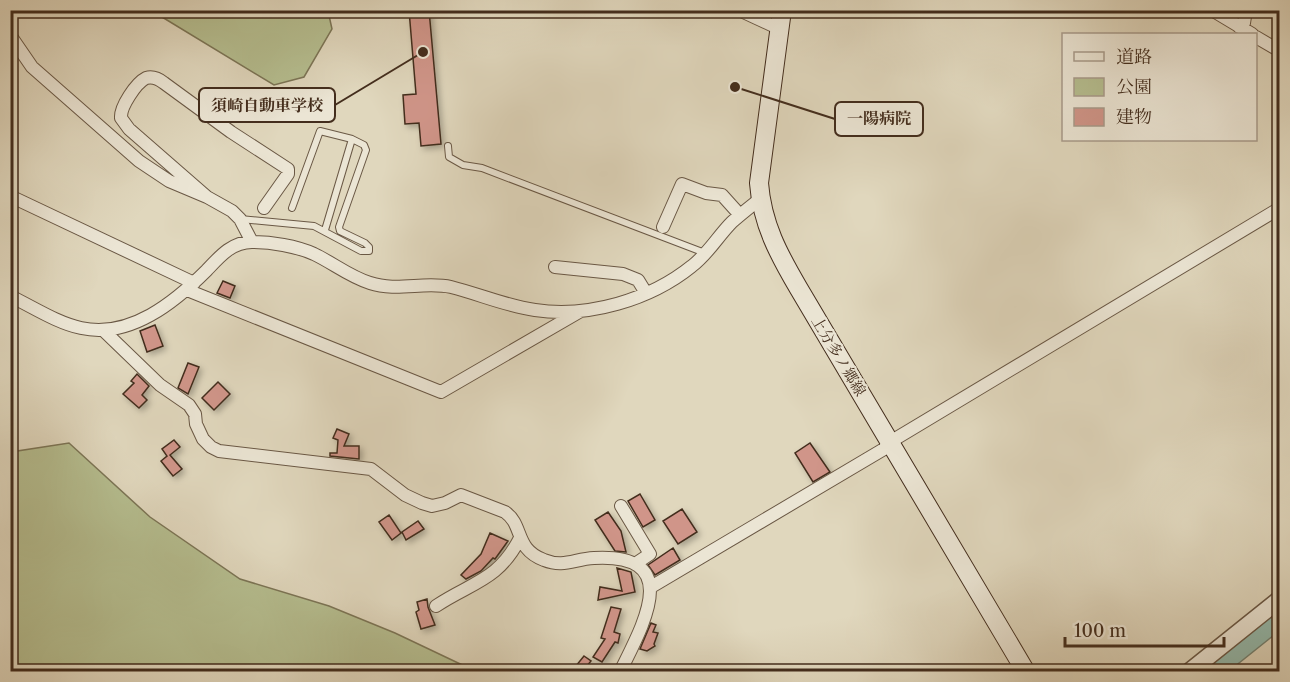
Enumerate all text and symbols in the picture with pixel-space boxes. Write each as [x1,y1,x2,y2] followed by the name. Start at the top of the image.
[1062,33,1257,141] legend
[1116,46,1152,68] text: 道路
[1116,76,1152,98] text: 公園
[199,88,335,122] callout: 須崎自動車学校
[211,95,324,115] text: 須崎自動車学校
[835,102,923,136] callout: 一陽病院
[1116,106,1152,128] text: 建物
[847,108,911,128] text: 一陽病院
[808,313,870,399] street label: 上分多ノ郷線
[1065,610,1224,648] scale bar
[1074,620,1126,642] text: 100 m

